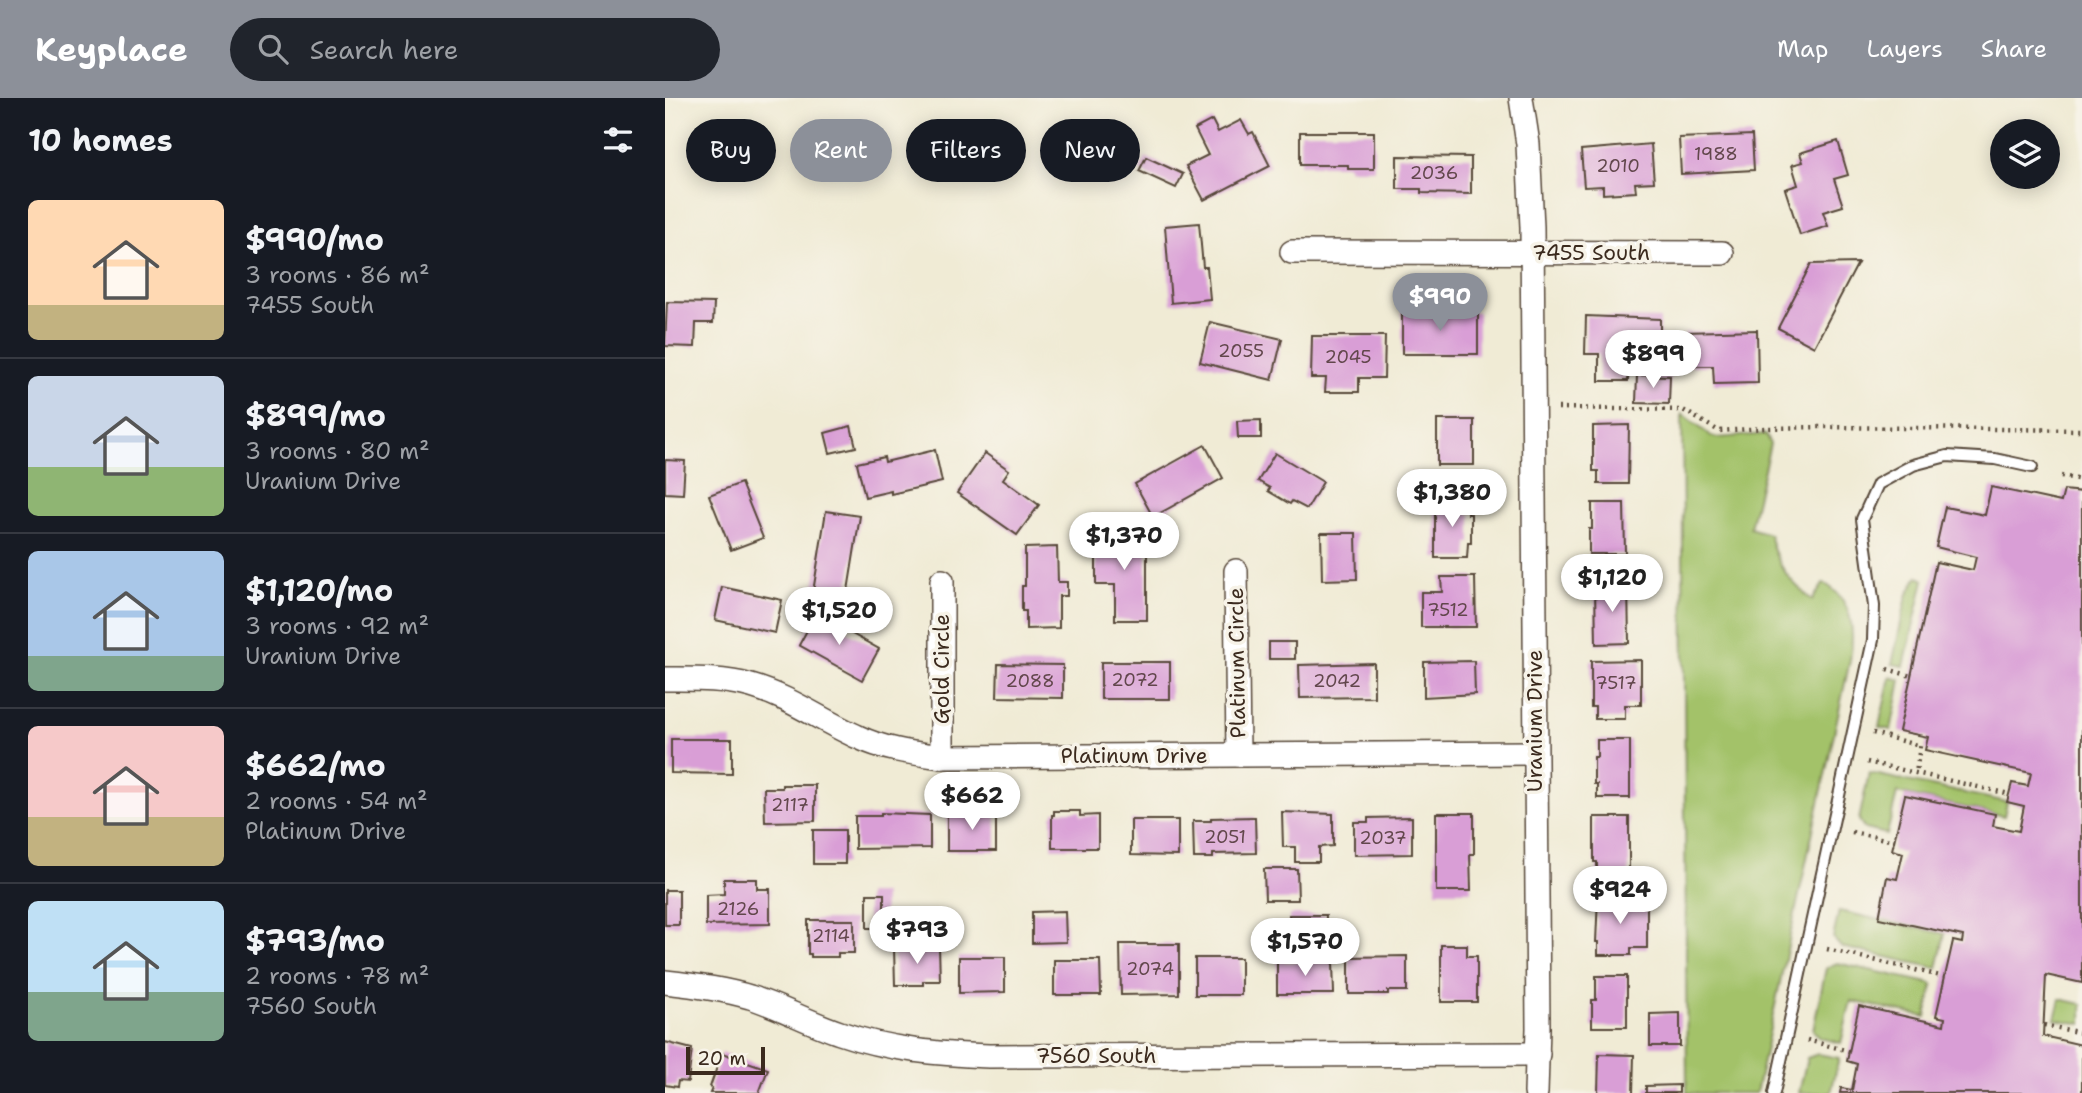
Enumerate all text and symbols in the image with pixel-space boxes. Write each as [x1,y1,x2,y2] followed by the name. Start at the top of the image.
[230,18,720,81] search box
[35,27,188,72] text: Keyplace
[254,30,292,68] icon: search
[310,32,458,67] text: Search here
[1777,33,1828,65] text: Map
[1866,33,1943,65] text: Layers
[1981,33,2047,65] text: Share
[686,119,776,182] chip: Buy
[790,119,892,182] chip: Rent
[906,119,1026,182] chip: Filters
[1040,119,1140,182] chip: New
[1990,119,2060,189] map controls
[1990,119,2060,189] button: layers
[28,120,173,161] text: 10 homes
[599,121,637,159] icon: filters
[1694,142,1738,166] house number: 1988
[1596,154,1640,178] house number: 2010
[1410,161,1458,185] house number: 2036
[245,219,384,260] text: $990/mo
[84,228,168,312] icon: home
[1532,239,1650,267] street label: 7455 South
[245,260,430,290] text: 3 rooms · 86 m²
[1399,274,1481,333] pin: $990
[1409,281,1471,311] text: $990
[245,290,374,320] text: 7455 South
[1612,330,1694,390] pin: $899
[1621,338,1685,368] text: $899
[1218,339,1264,363] house number: 2055
[1324,345,1372,369] house number: 2045
[245,395,386,436] text: $899/mo
[84,404,168,488] icon: home
[245,436,430,466] text: 3 rooms · 80 m²
[245,466,401,496] text: Uranium Drive
[1395,470,1509,529] pin: $1,380
[1413,477,1491,507] text: $1,380
[1067,512,1181,572] pin: $1,370
[1085,520,1163,550] text: $1,370
[1555,554,1669,614] pin: $1,120
[1577,562,1647,592] text: $1,120
[245,570,393,611] text: $1,120/mo
[84,579,168,663] icon: home
[1222,587,1252,739] street label: Platinum Circle
[782,588,896,647] pin: $1,520
[801,595,877,625] text: $1,520
[1427,598,1469,622] house number: 7512
[245,611,429,641] text: 3 rooms · 92 m²
[928,614,956,724] street label: Gold Circle
[245,641,401,671] text: Uranium Drive
[1521,650,1549,792] street label: Uranium Drive
[1111,668,1159,692] house number: 2072
[1005,669,1055,693] house number: 2088
[1313,669,1361,693] house number: 2042
[1595,671,1637,695] house number: 7517
[1060,742,1208,770] street label: Platinum Drive
[245,745,386,786] text: $662/mo
[84,754,168,838] icon: home
[931,772,1013,832] pin: $662
[940,780,1004,810] text: $662
[245,786,428,816] text: 2 rooms · 54 m²
[771,793,809,817] house number: 2117
[245,816,406,846] text: Platinum Drive
[1204,825,1246,849] house number: 2051
[1359,826,1407,850] house number: 2037
[1579,866,1661,926] pin: $924
[1589,874,1651,904] text: $924
[717,897,759,921] house number: 2126
[876,906,958,966] pin: $793
[885,914,949,944] text: $793
[1248,918,1362,978] pin: $1,570
[245,920,385,961] text: $793/mo
[812,924,850,948] house number: 2114
[1267,926,1343,956] text: $1,570
[84,929,168,1013] icon: home
[1126,957,1174,981] house number: 2074
[245,961,429,991] text: 2 rooms · 78 m²
[245,991,377,1021] text: 7560 South
[1036,1042,1156,1070] street label: 7560 South
[686,1044,765,1076] scale bar
[697,1046,746,1071] text: 20 m

